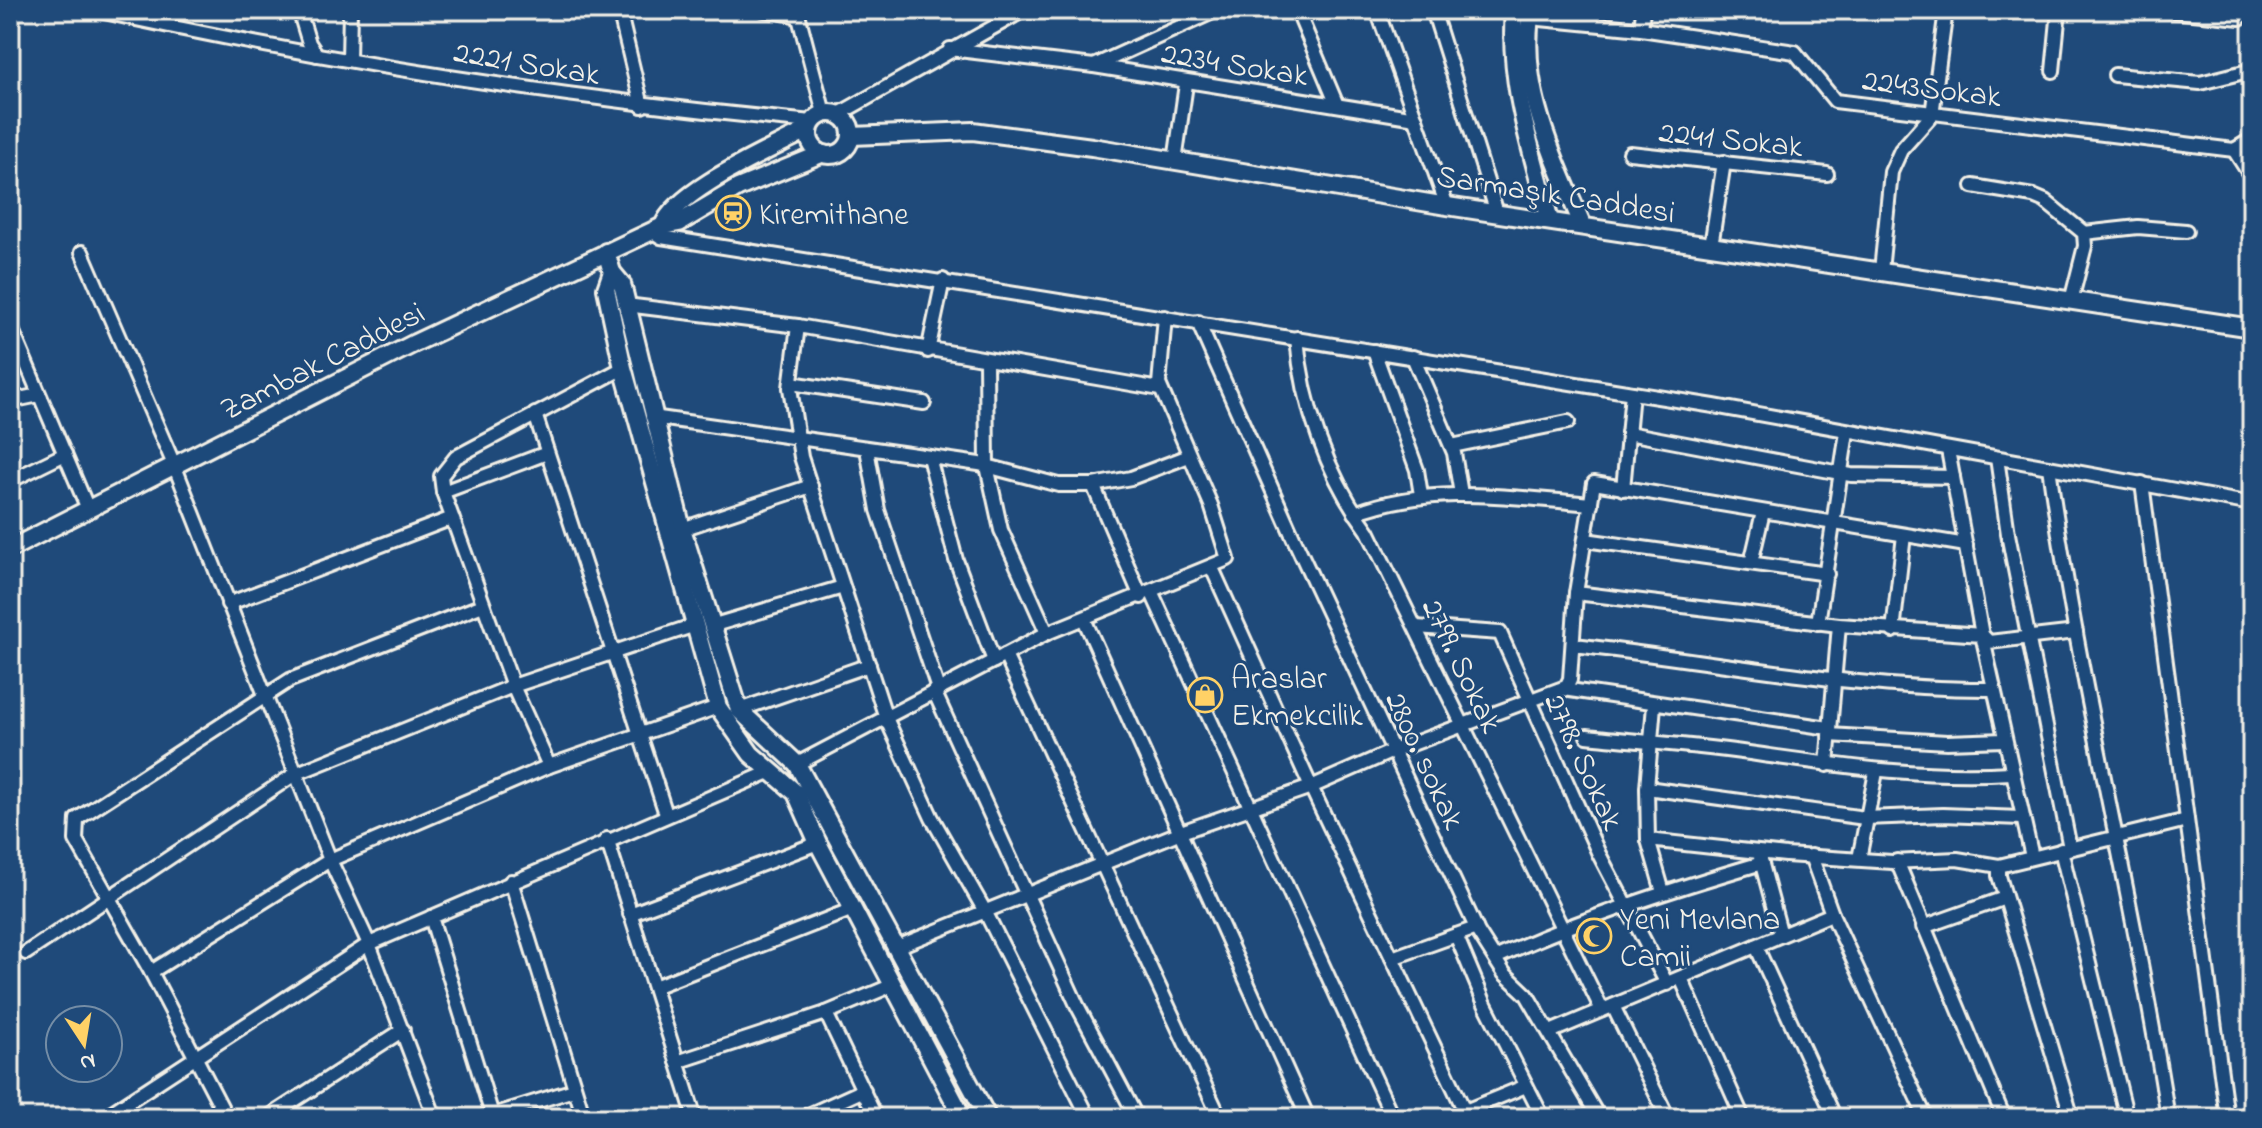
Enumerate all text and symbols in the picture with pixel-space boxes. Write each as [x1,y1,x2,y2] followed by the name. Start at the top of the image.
[450,31,604,100] street label: 2221 Sokak
[1158,32,1312,101] street label: 2234 Sokak
[1859,59,2005,122] street label: 2243Sokak
[1656,111,1806,173] street label: 2241 Sokak
[1433,154,1678,239] street label: Sarmaşık Caddesi
[759,193,909,240] place label: Kiremithane
[714,194,752,232] station icon: Kiremithane
[213,291,434,435] street label: Zambak Caddesi
[1407,591,1513,743] street label: 2799. Sokak
[1231,657,1364,741] place label: Araslar Ekmekcilik
[1186,676,1224,714] shop icon: Araslar Ekmekcilik
[1370,685,1476,839] street label: 2800. sokak
[1530,686,1635,840] street label: 2798. Sokak
[1620,898,1780,982] place label: Yeni Mevlana Camii
[1575,917,1613,955] mosque icon: Yeni Mevlana Camii
[44,1004,124,1084] north arrow
[77,1043,98,1078] text: N

